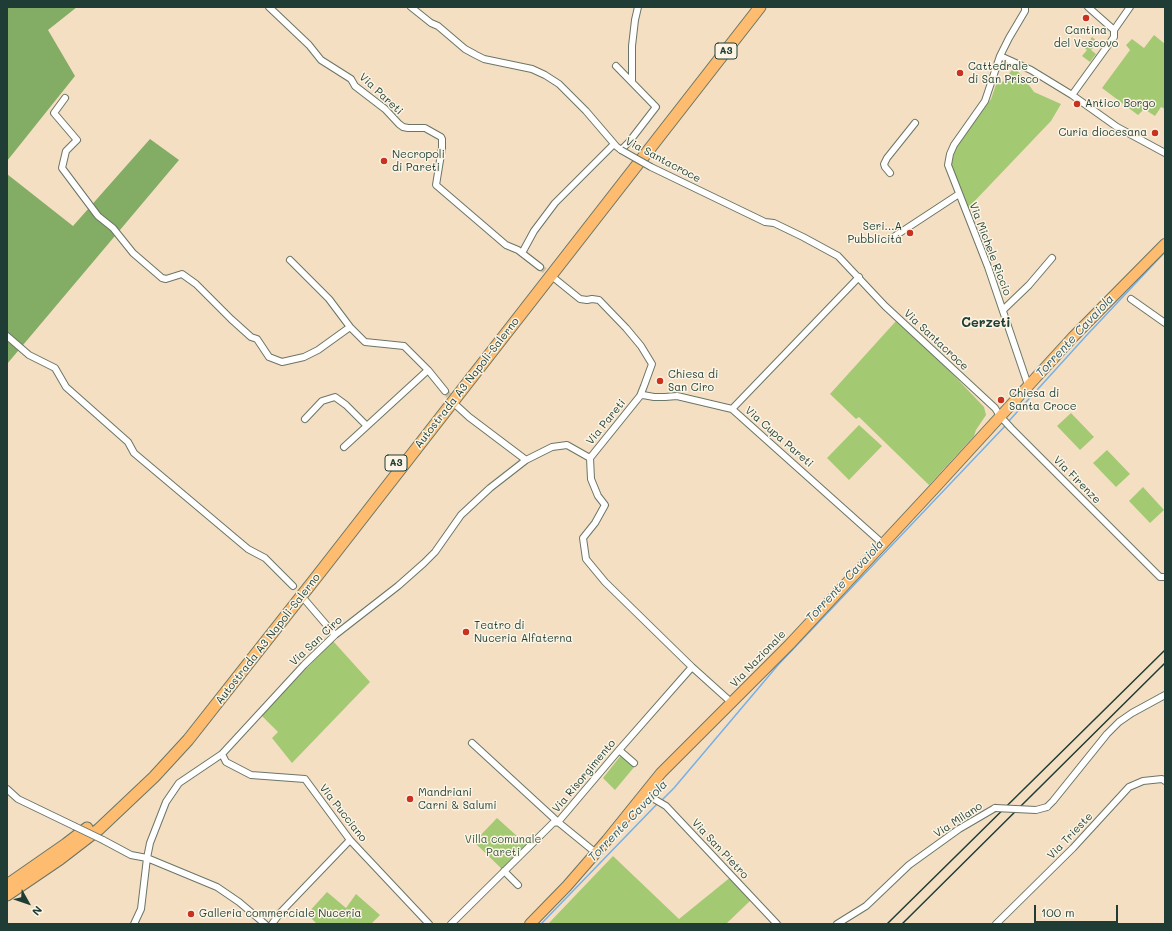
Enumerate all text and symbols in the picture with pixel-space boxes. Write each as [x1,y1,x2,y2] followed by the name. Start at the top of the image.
[1081,13,1091,23] marker: Cantina del Vescovo
[1054,24,1118,50] place label: Cantina del Vescovo
[715,43,737,59] road number: A3
[968,60,1038,86] place label: Cattedrale di San Prisco
[955,68,965,78] marker: Cattedrale di San Prisco
[356,70,406,118] street label: Via Pareti
[1085,97,1155,111] place label: Antico Borgo
[1072,99,1082,109] marker: Antico Borgo
[1059,126,1147,140] place label: Curia diocesana
[1150,128,1160,138] marker: Curia diocesana
[623,135,703,185] street label: Via Santacroce
[392,148,445,174] place label: Necropoli di Pareti
[379,156,389,166] marker: Necropoli di Pareti
[966,201,1014,297] street label: Via Michele Riccio
[848,220,902,246] place label: Seri...A Pubblicità
[905,228,915,238] marker: Seri...A Pubblicità
[1033,292,1117,380] water label: Torrente Cavaiola
[901,307,971,373] street label: Via Santacroce
[412,315,522,451] street label: Autostrada A3 Napoli-Salerno
[961,315,1011,331] district label: Cerzeti
[668,368,718,394] place label: Chiesa di San Ciro
[655,376,665,386] marker: Chiesa di San Ciro
[1009,387,1077,413] place label: Chiesa di Santa Croce
[996,395,1006,405] marker: Chiesa di Santa Croce
[584,397,628,447] street label: Via Pareti
[742,404,816,470] street label: Via Cupa Pareti
[1051,454,1103,506] street label: Via Firenze
[385,455,407,471] road number: A3
[803,537,887,625] water label: Torrente Cavaiola
[213,571,323,707] street label: Autostrada A3 Napoli-Salerno
[287,613,345,669] street label: Via San Ciro
[474,619,572,645] place label: Teatro di Nuceria Alfaterna
[461,627,471,637] marker: Teatro di Nuceria Alfaterna
[727,628,789,690] street label: Via Nazionale
[550,737,618,815] street label: Via Risorgimento
[585,777,671,865] water label: Torrente Cavaiola
[316,782,370,844] street label: Via Pucciano
[418,786,497,812] place label: Mandriani Carni & Salumi
[405,794,415,804] marker: Mandriani Carni & Salumi
[931,799,985,841] street label: Via Milano
[1045,810,1095,862] street label: Via Trieste
[689,816,751,882] street label: Via San Pietro
[465,833,541,859] park label: Villa comunale Pareti
[8,883,48,923] north arrow
[1036,897,1120,923] scale bar
[29,903,46,919] text: N
[1041,904,1075,920] text: 100 m
[199,907,361,921] place label: Galleria commerciale Nuceria
[186,909,196,919] marker: Galleria commerciale Nuceria

